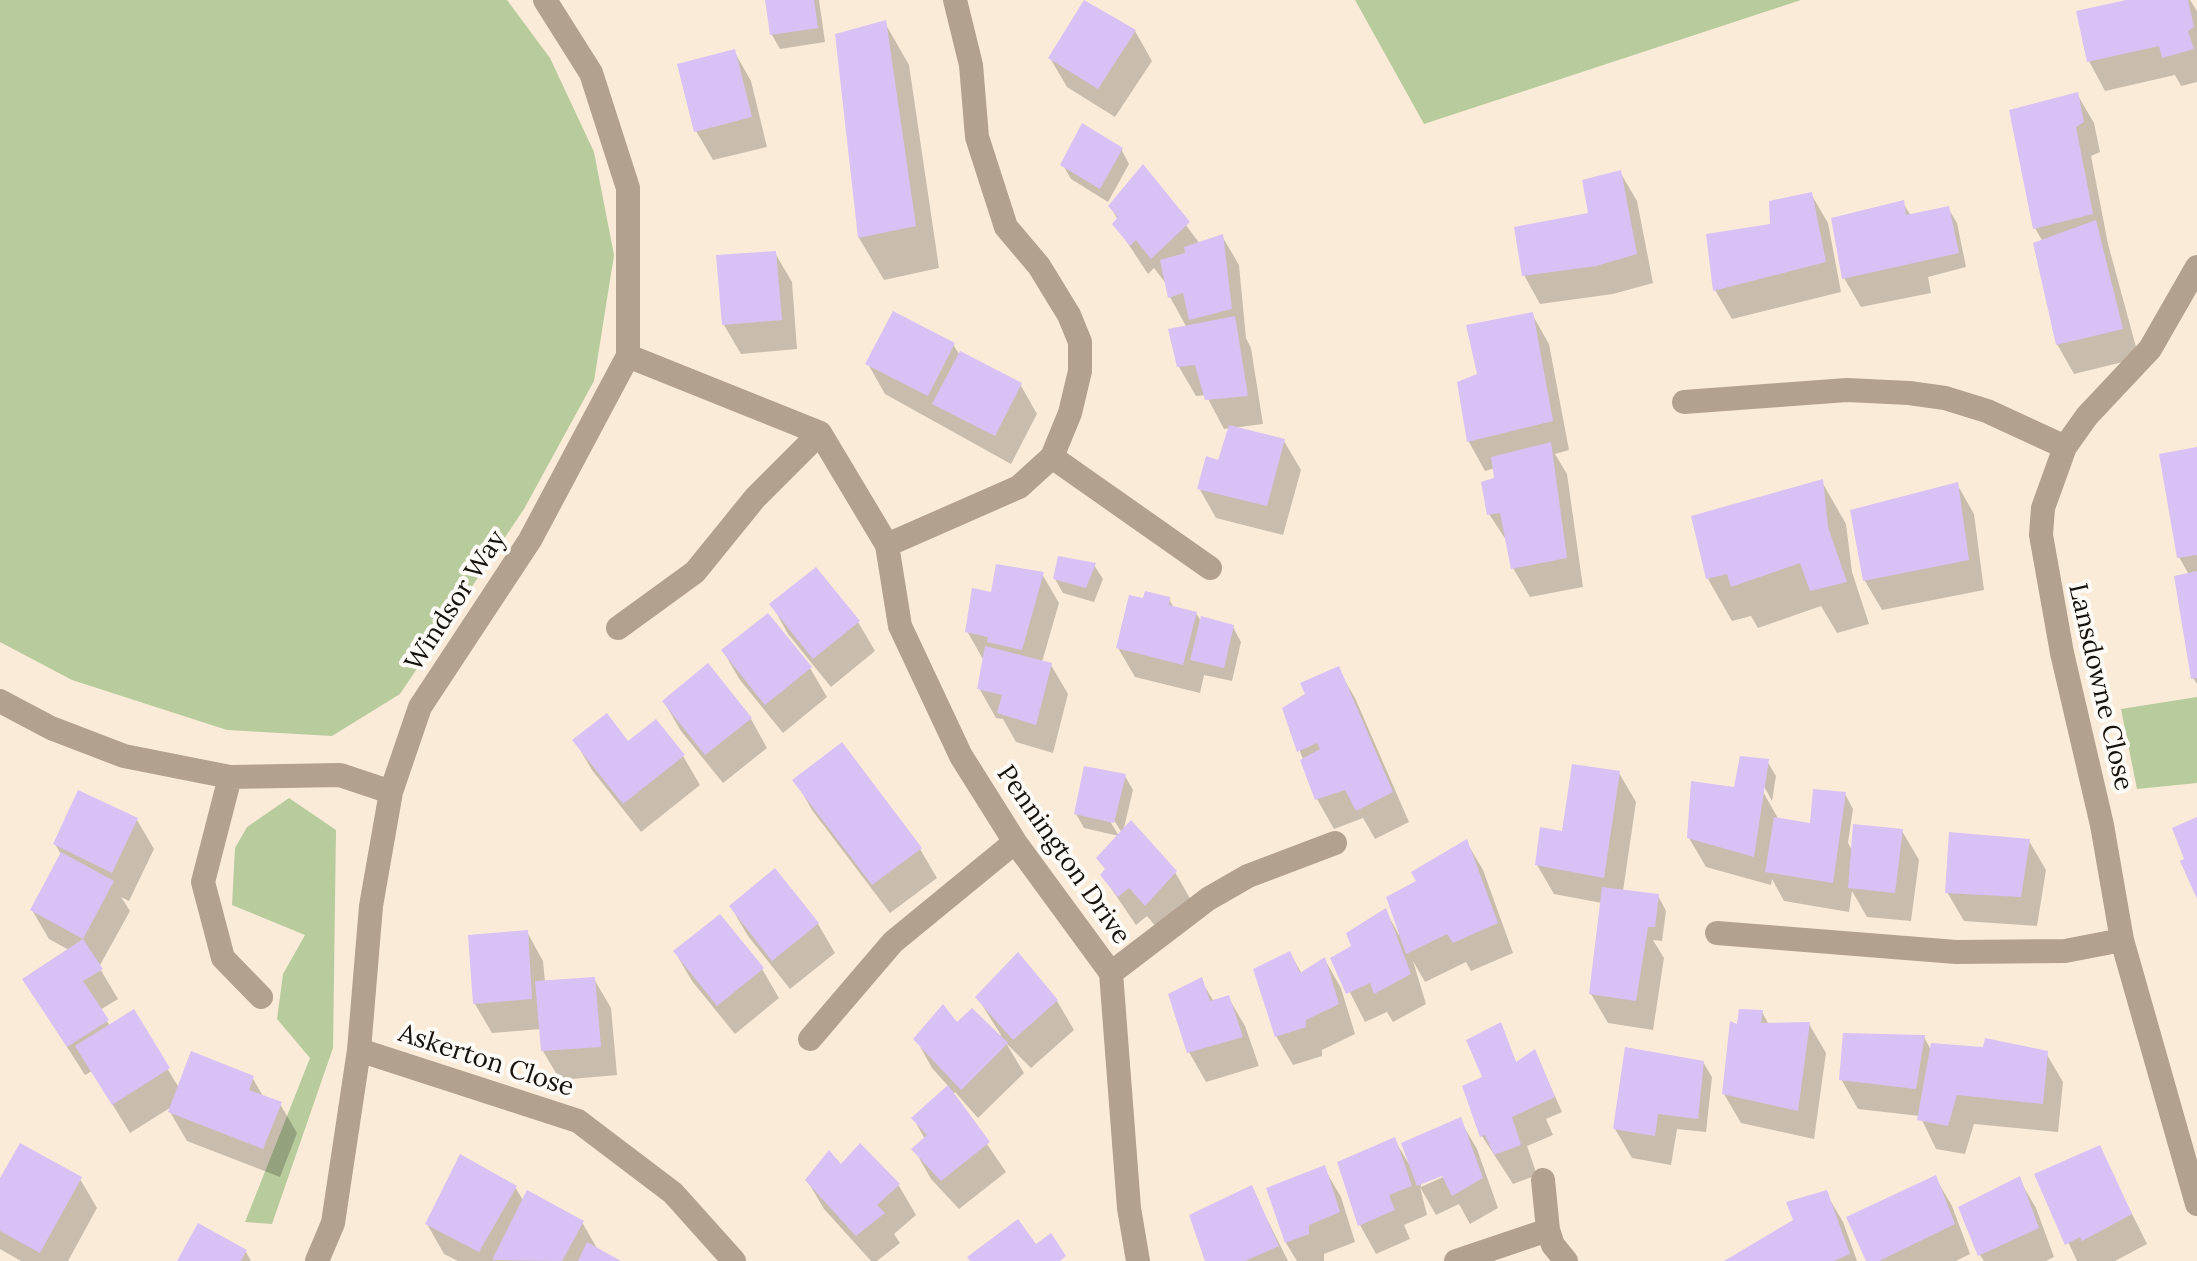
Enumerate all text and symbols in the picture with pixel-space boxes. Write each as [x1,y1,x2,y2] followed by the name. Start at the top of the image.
[399,525,513,677] street label: Windsor Way
[2061,580,2139,794] street label: Lansdowne Close
[990,759,1136,951] street label: Pennington Drive
[395,1018,577,1104] street label: Askerton Close

